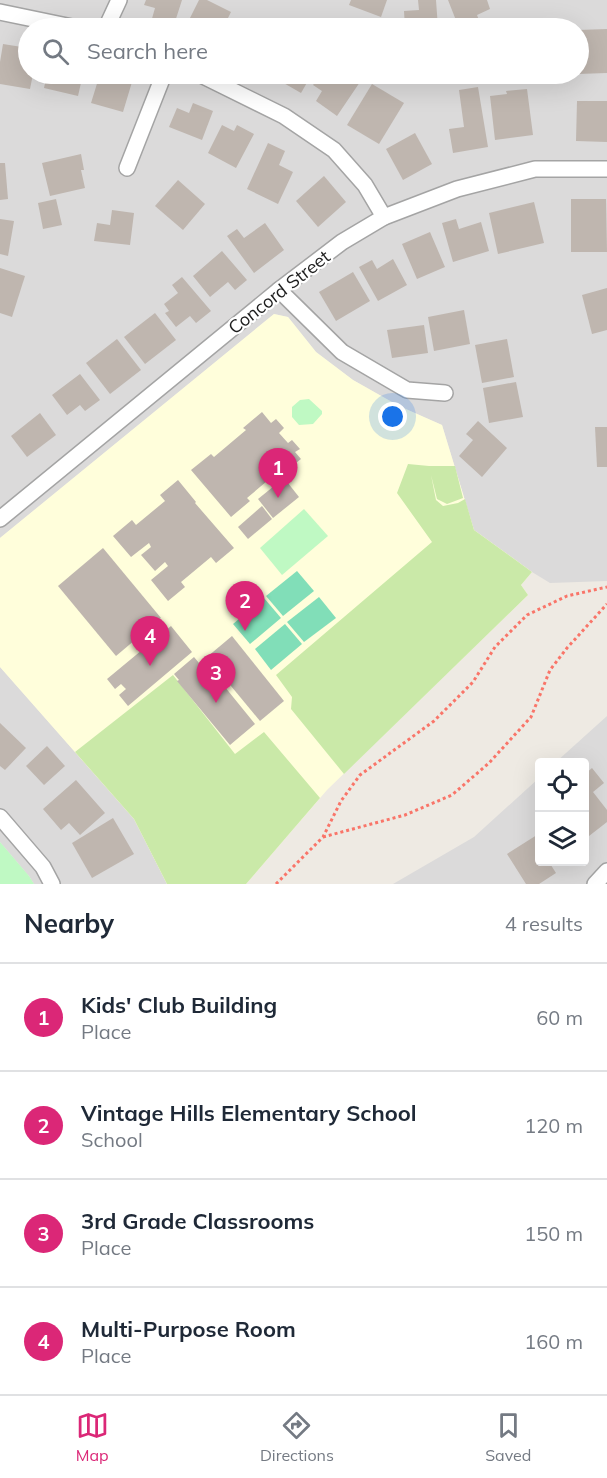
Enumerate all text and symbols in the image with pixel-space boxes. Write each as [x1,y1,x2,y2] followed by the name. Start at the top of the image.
[18,18,589,84] search box
[39,35,72,68] icon: search
[87,37,208,65] text: Search here
[223,245,335,339] street label: Concord Street
[378,402,407,431] your location
[258,448,298,498] pin: 1
[226,582,264,631] pin: 2
[130,616,170,666] pin: 4
[196,654,236,703] pin: 3
[535,758,589,866] map controls
[535,758,589,812] button: locate
[535,812,589,866] button: layers
[24,907,114,940] text: Nearby
[505,911,583,936] text: 4 results
[81,991,277,1019] text: Kids' Club Building
[38,1005,50,1030] text: 1
[536,1005,583,1030] text: 60 m
[81,1019,131,1044] text: Place
[81,1099,417,1127] text: Vintage Hills Elementary School
[38,1113,50,1138] text: 2
[524,1113,583,1138] text: 120 m
[81,1127,143,1152] text: School
[81,1207,314,1235] text: 3rd Grade Classrooms
[38,1221,50,1246] text: 3
[524,1221,583,1246] text: 150 m
[81,1235,131,1260] text: Place
[81,1315,296,1343] text: Multi-Purpose Room
[38,1329,50,1354] text: 4
[524,1329,583,1354] text: 160 m
[81,1343,131,1368] text: Place
[76,1409,109,1465] tab: Map
[260,1409,334,1465] tab: Directions
[485,1409,531,1465] tab: Saved

